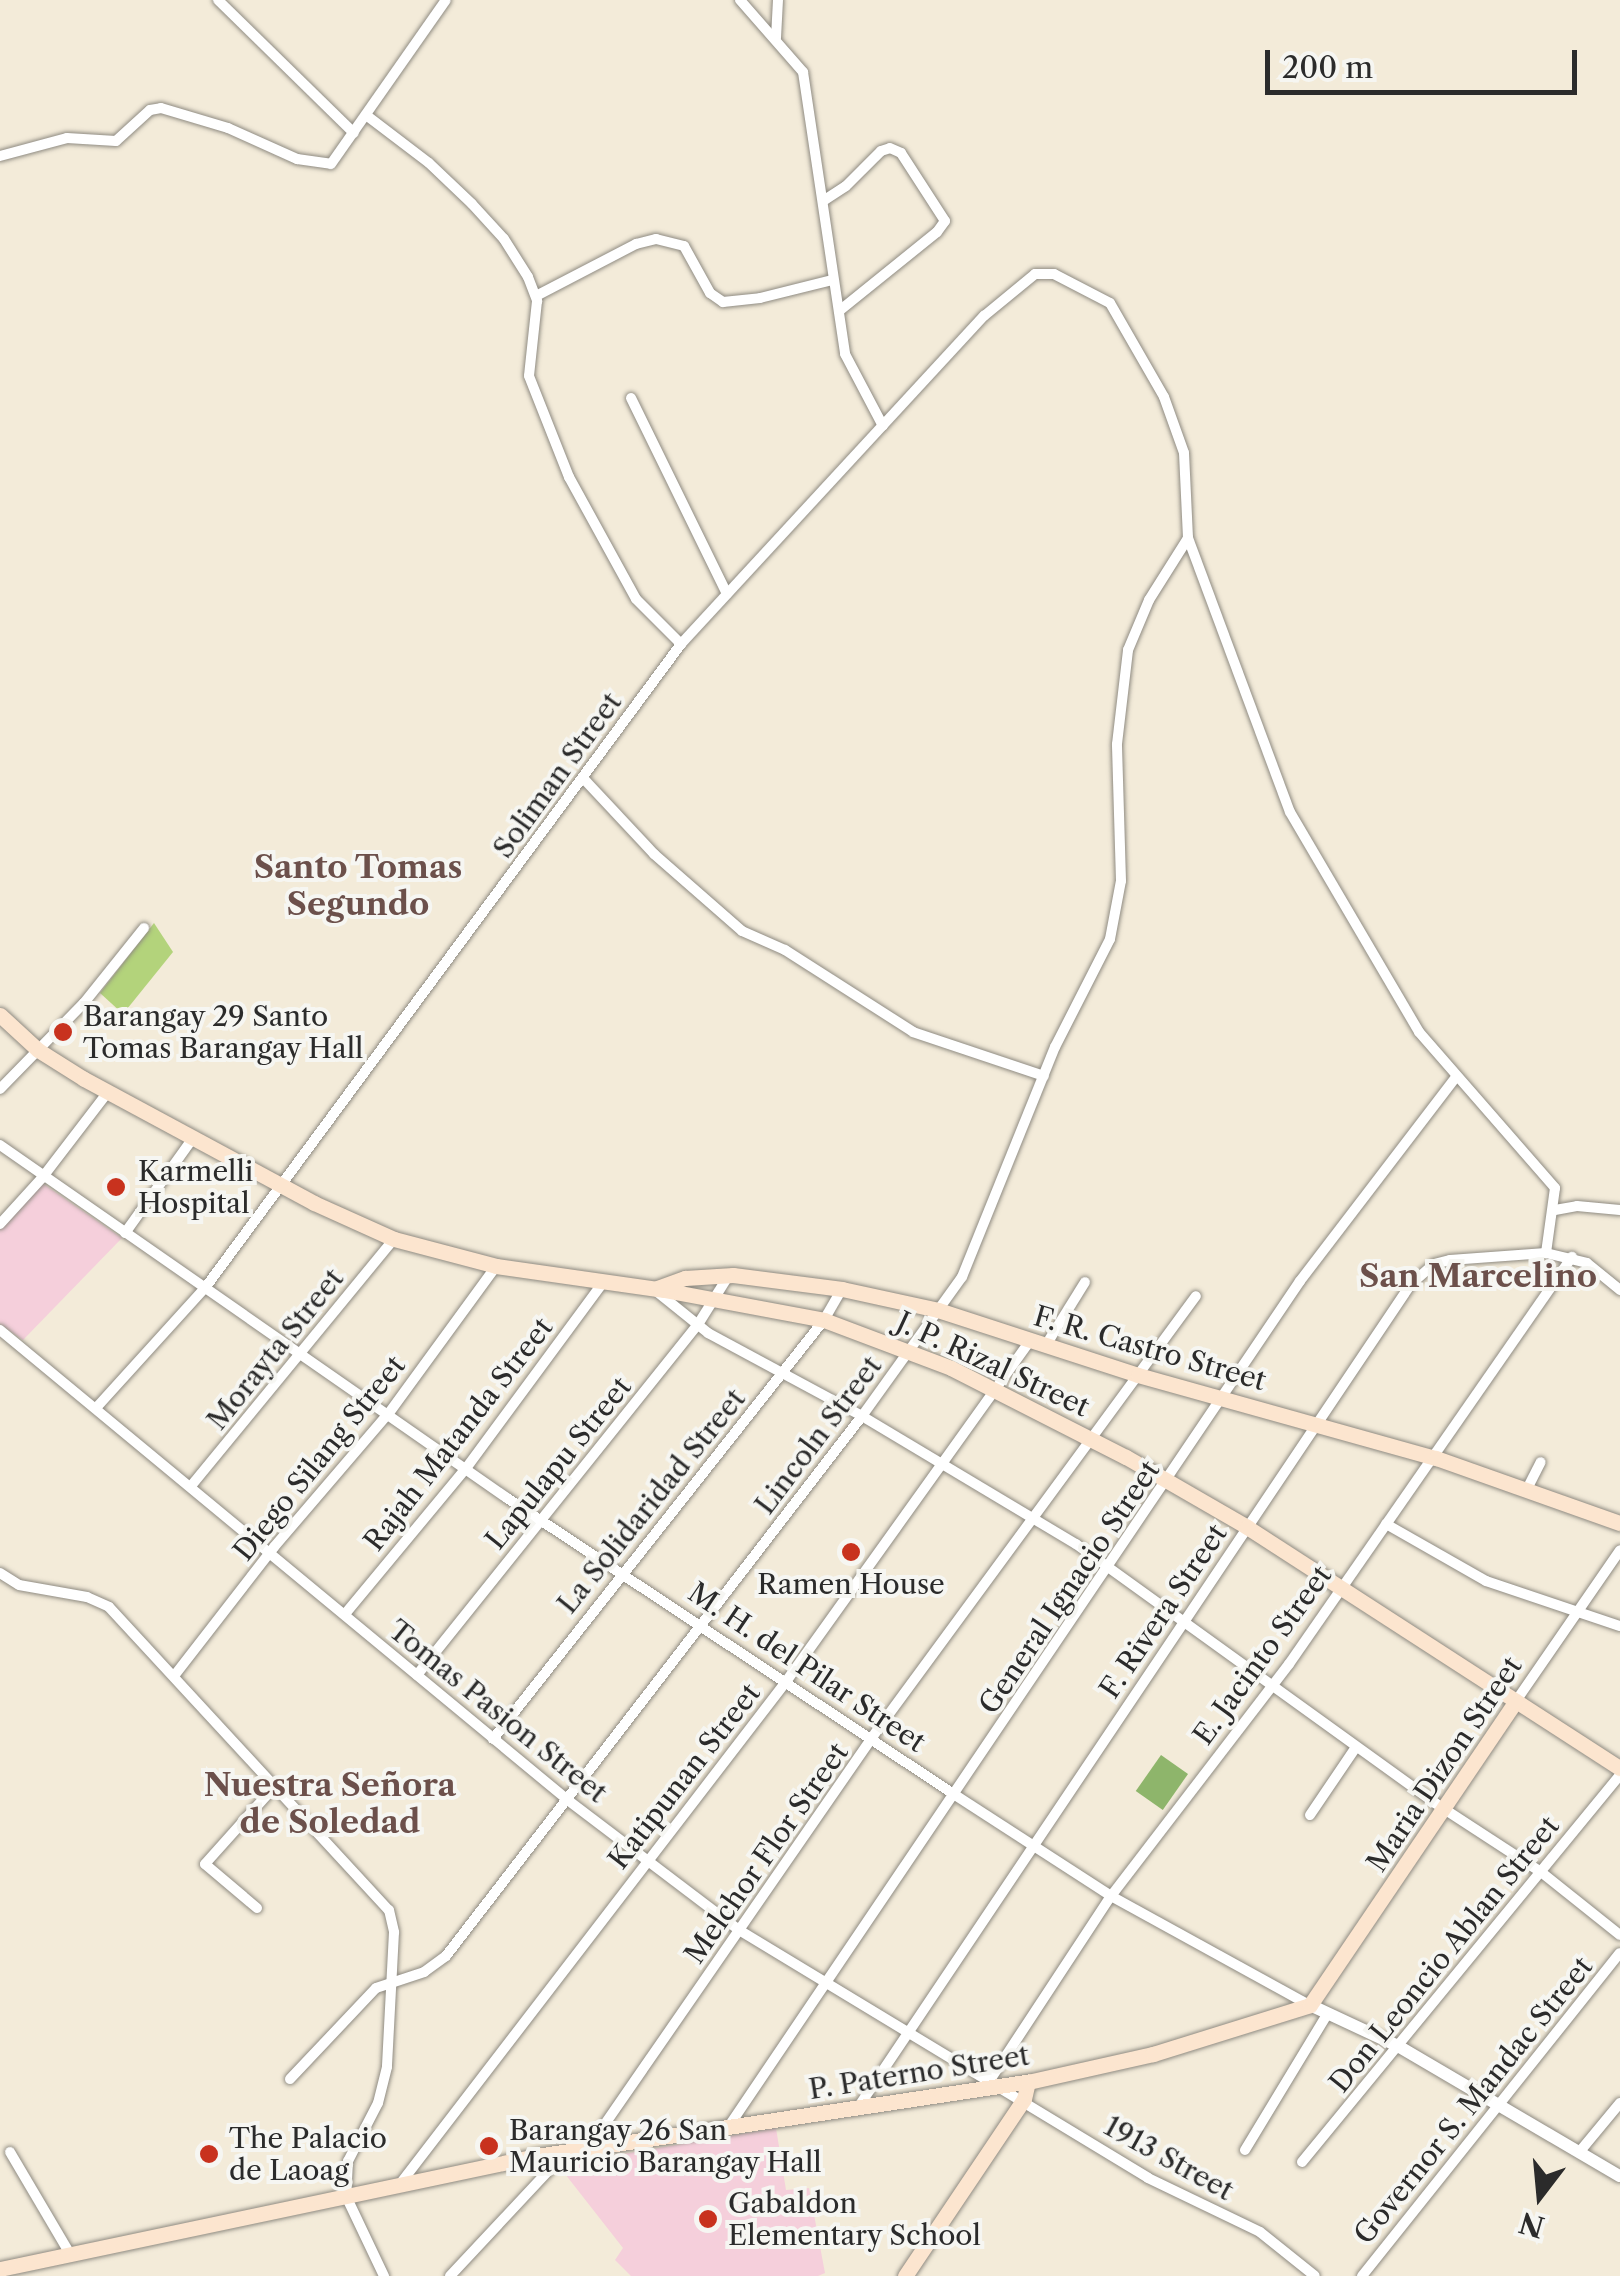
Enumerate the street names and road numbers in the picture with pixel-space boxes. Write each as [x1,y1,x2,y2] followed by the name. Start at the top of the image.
[486,686,628,864] street label: Soliman Street
[200,1262,350,1436] street label: Morayta Street
[1030,1299,1270,1397] street label: F. R. Castro Street
[891,1305,1095,1423] street label: J. P. Rizal Street
[357,1311,559,1557] street label: Rajah Matanda Street
[226,1349,412,1567] street label: Diego Silang Street
[748,1349,888,1521] street label: Lincoln Street
[478,1370,638,1556] street label: Lapulapu Street
[550,1382,752,1620] street label: La Solidaridad Street
[972,1454,1166,1720] street label: General Ignacio Street
[1092,1518,1234,1704] street label: F. Rivera Street
[1186,1559,1338,1751] street label: E. Jacinto Street
[682,1575,932,1759] street label: M. H. del Pilar Street
[382,1613,614,1809] street label: Tomas Pasion Street
[1359,1650,1529,1878] street label: Maria Dizon Street
[601,1677,767,1875] street label: Katipunan Street
[677,1736,855,1970] street label: Melchor Flor Street
[1322,1809,1566,2099] street label: Don Leoncio Ablan Street
[1347,1950,1599,2250] street label: Governor S. Mandac Street
[806,2038,1032,2106] street label: P. Paterno Street
[1099,2109,1239,2207] street label: 1913 Street

